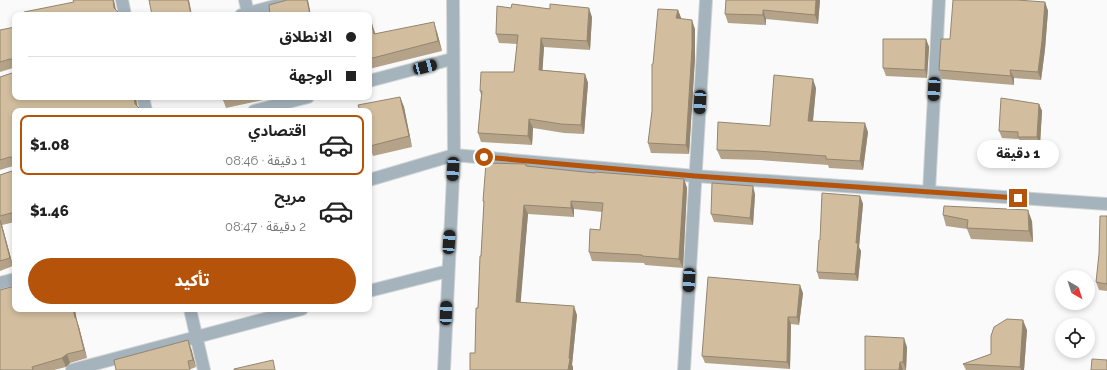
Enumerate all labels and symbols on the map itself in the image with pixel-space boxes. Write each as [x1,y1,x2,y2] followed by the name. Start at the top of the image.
[412,58,438,76] car
[927,77,941,101] car
[693,90,707,114] car
[977,140,1059,168] callout: 1 دقيقة
[475,148,493,166] route start
[446,157,460,181] car
[1009,189,1027,207] route end
[442,230,456,254] car
[682,268,696,292] car
[1055,270,1095,310] north arrow
[440,301,452,325] car

